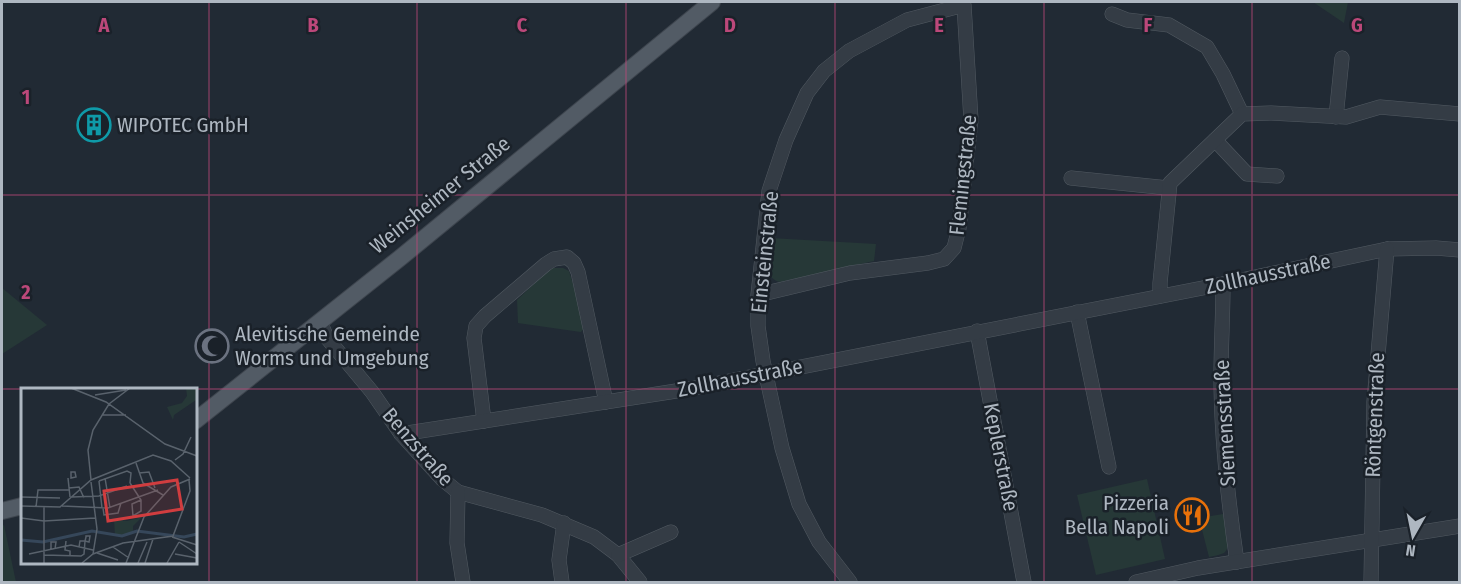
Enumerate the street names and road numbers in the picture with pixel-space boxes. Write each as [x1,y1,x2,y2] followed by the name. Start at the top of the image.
[944,113,982,237] street label: Flemingstraße
[365,131,515,259] street label: Weinsheimer Straße
[746,190,784,314] street label: Einsteinstraße
[1203,248,1333,300] street label: Zollhausstraße
[1360,352,1390,478] street label: Röntgenstraße
[675,353,805,403] street label: Zollhausstraße
[1209,359,1241,487] street label: Siemensstraße
[978,401,1024,513] street label: Keplerstraße
[377,402,459,492] street label: Benzstraße

